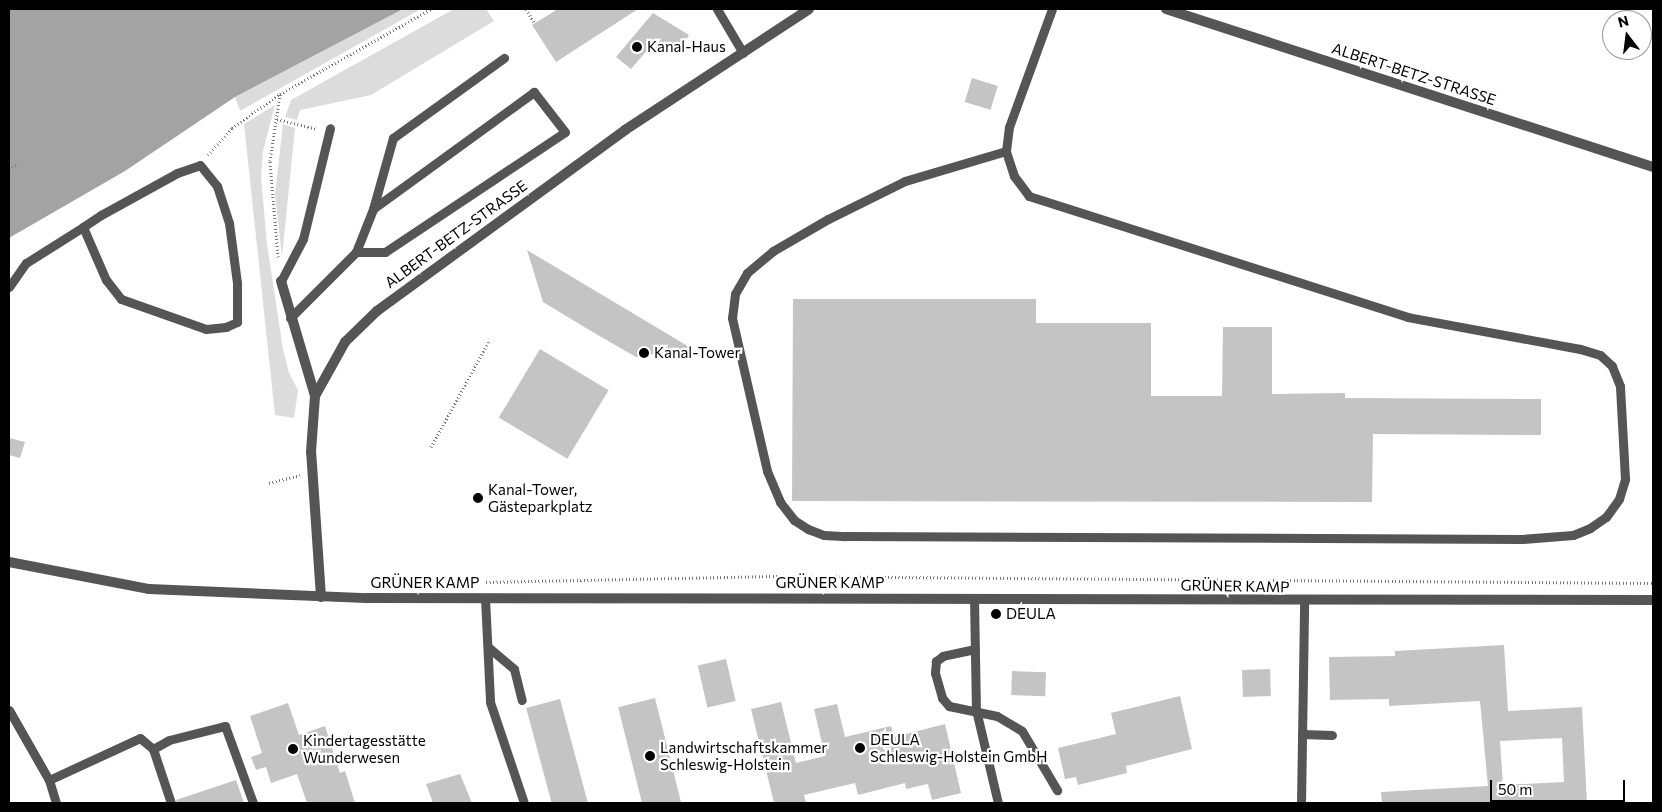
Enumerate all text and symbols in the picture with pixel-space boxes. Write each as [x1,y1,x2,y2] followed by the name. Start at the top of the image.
[1602,10,1652,60] north arrow
[1616,11,1631,31] text: N
[647,38,726,56] place label: Kanal-Haus
[1330,39,1498,109] street label: ALBERT-BETZ-STRASSE
[631,41,643,53] marker: Kanal-Haus
[381,176,531,292] street label: ALBERT-BETZ-STRASSE
[654,344,740,362] place label: Kanal-Tower
[638,347,650,359] marker: Kanal-Tower
[488,480,592,515] place label: Kanal-Tower, Gästeparkplatz
[472,492,484,504] marker: Kanal-Tower, Gästeparkplatz
[370,574,480,592] street label: GRÜNER KAMP
[775,574,885,592] street label: GRÜNER KAMP
[1180,576,1290,596] street label: GRÜNER KAMP
[1006,605,1056,623] place label: DEULA
[990,608,1002,620] marker: DEULA
[870,730,1047,765] place label: DEULA Schleswig-Holstein GmbH
[303,731,426,766] place label: Kindertagesstätte Wunderwesen
[660,738,827,773] place label: Landwirtschaftskammer Schleswig-Holstein
[854,742,866,754] marker: DEULA Schleswig-Holstein GmbH
[287,743,299,755] marker: Kindertagesstätte Wunderwesen
[644,750,656,762] marker: Landwirtschaftskammer Schleswig-Holstein
[1492,770,1627,802] scale bar
[1498,780,1532,798] text: 50 m

